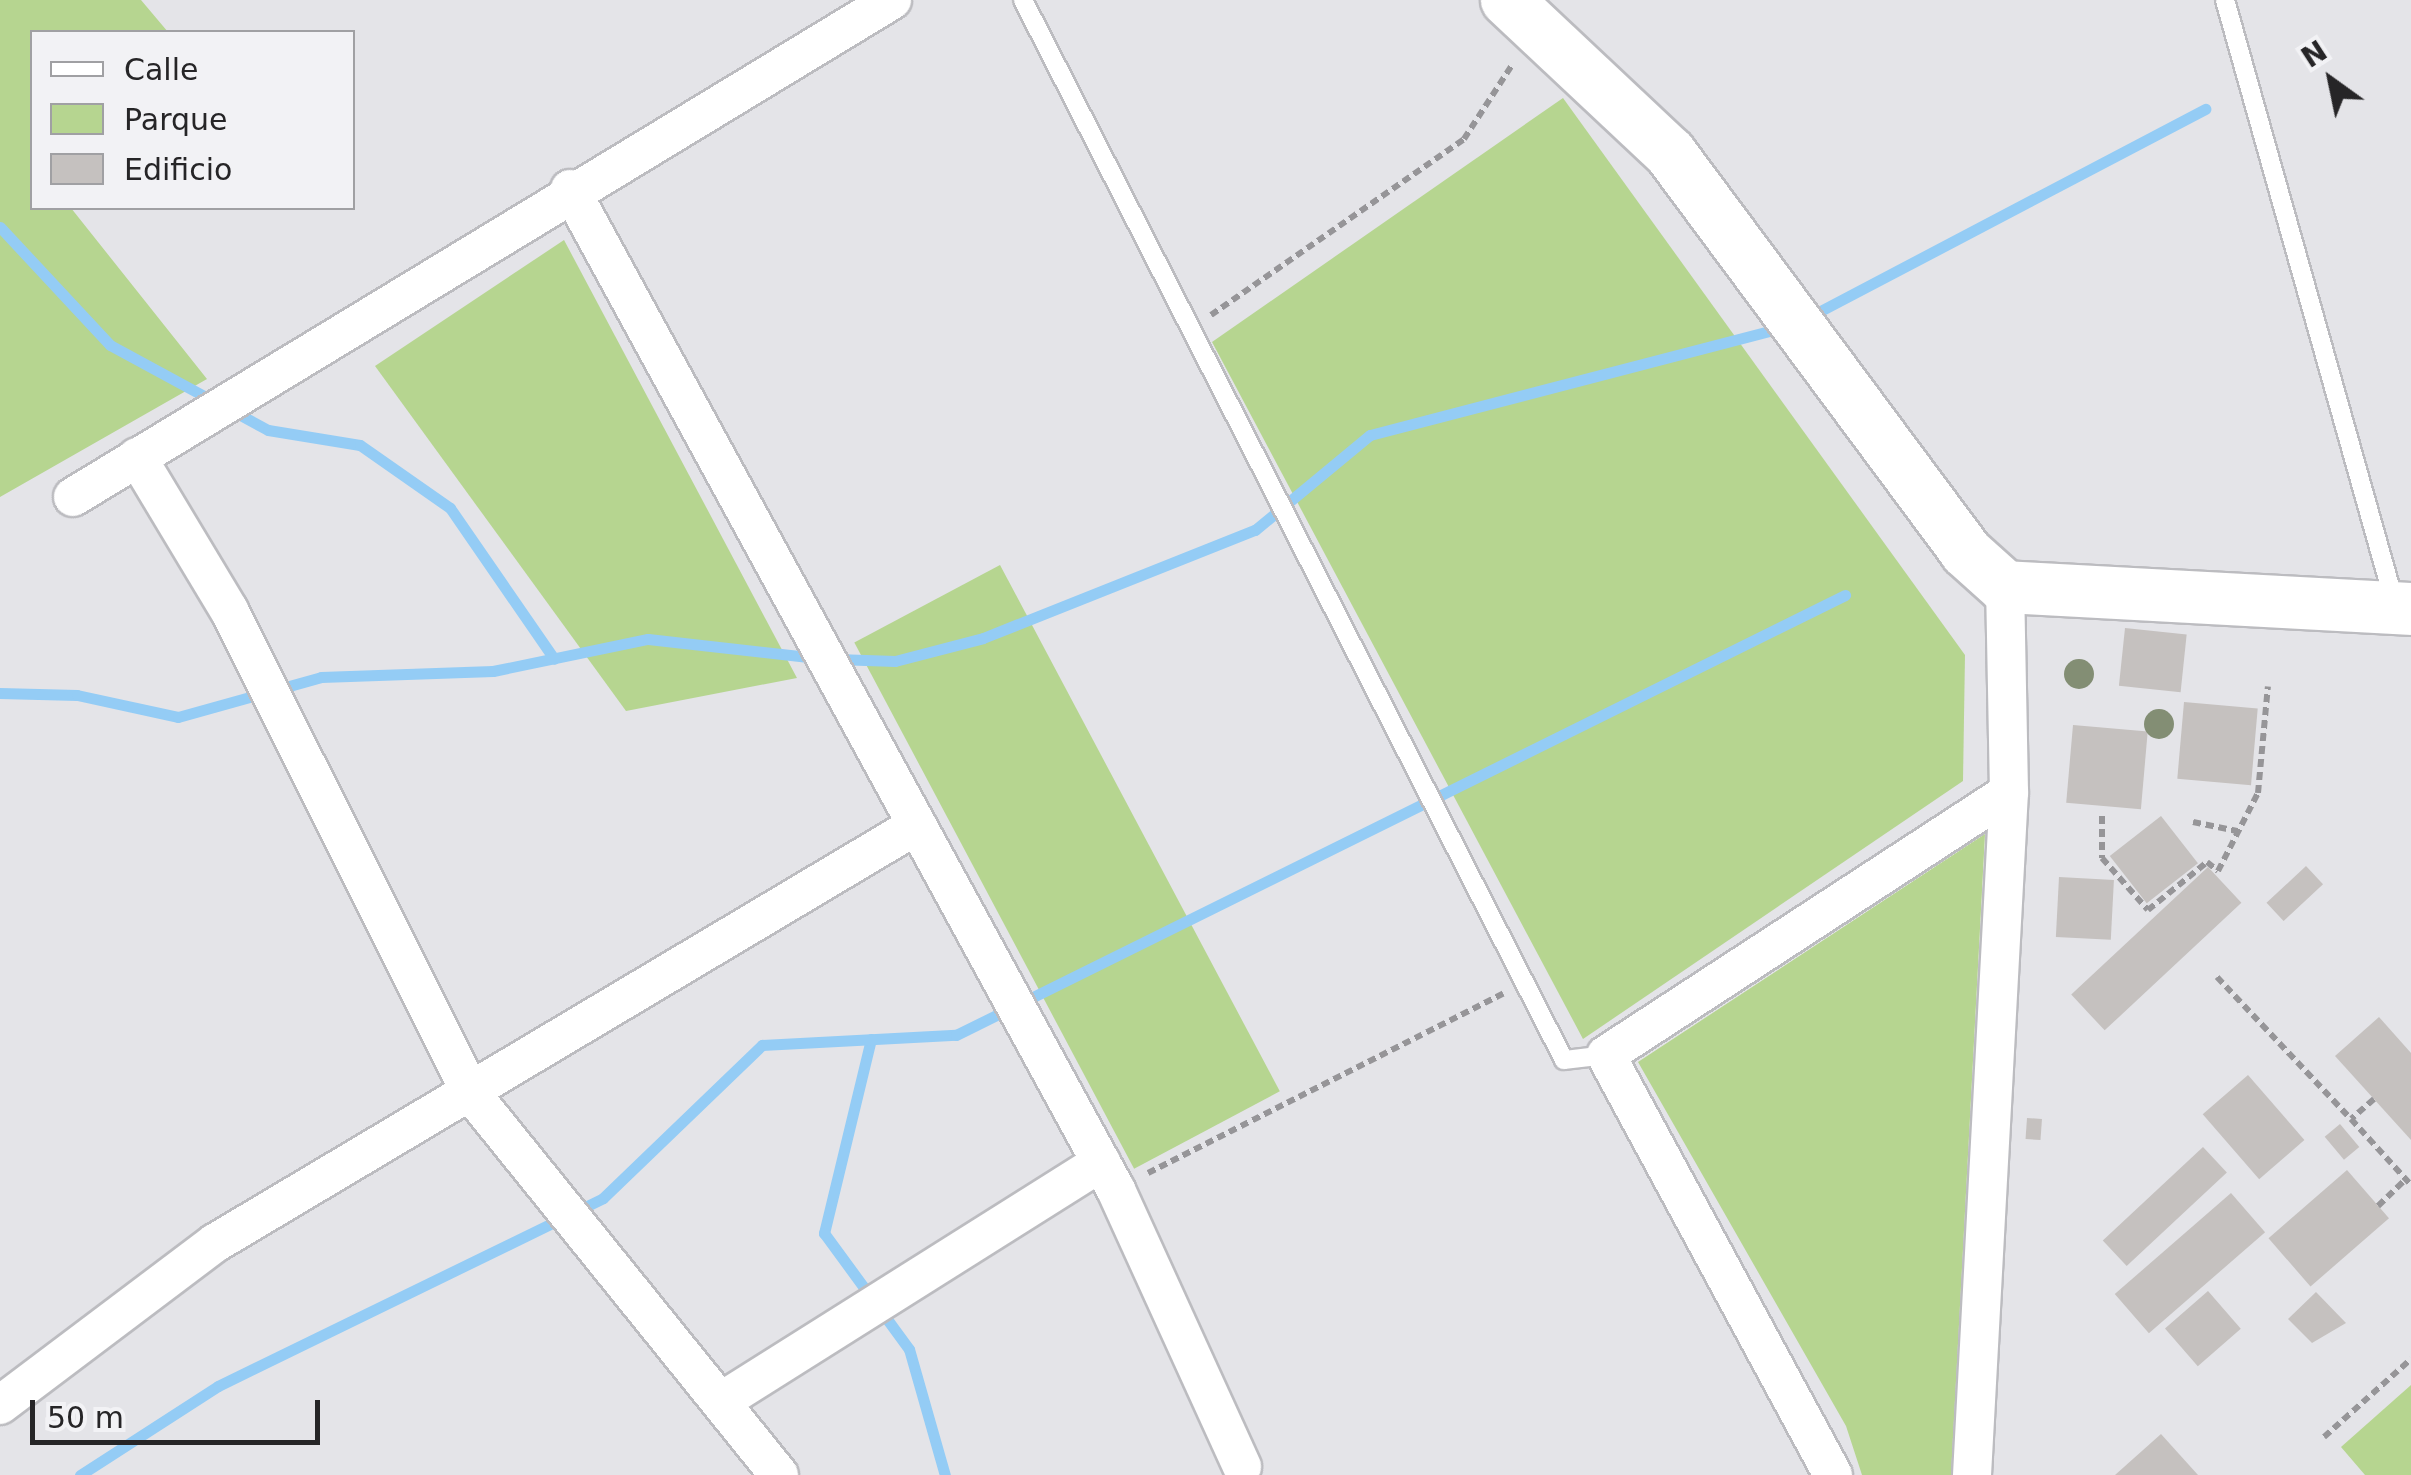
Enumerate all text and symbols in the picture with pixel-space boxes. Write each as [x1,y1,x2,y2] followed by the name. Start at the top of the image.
[30,30,355,210] legend
[2281,30,2381,130] north arrow
[2296,34,2333,75] text: N
[124,52,198,87] text: Calle
[124,102,227,137] text: Parque
[124,152,232,187] text: Edificio
[35,1380,325,1442] scale bar
[47,1400,124,1435] text: 50 m

